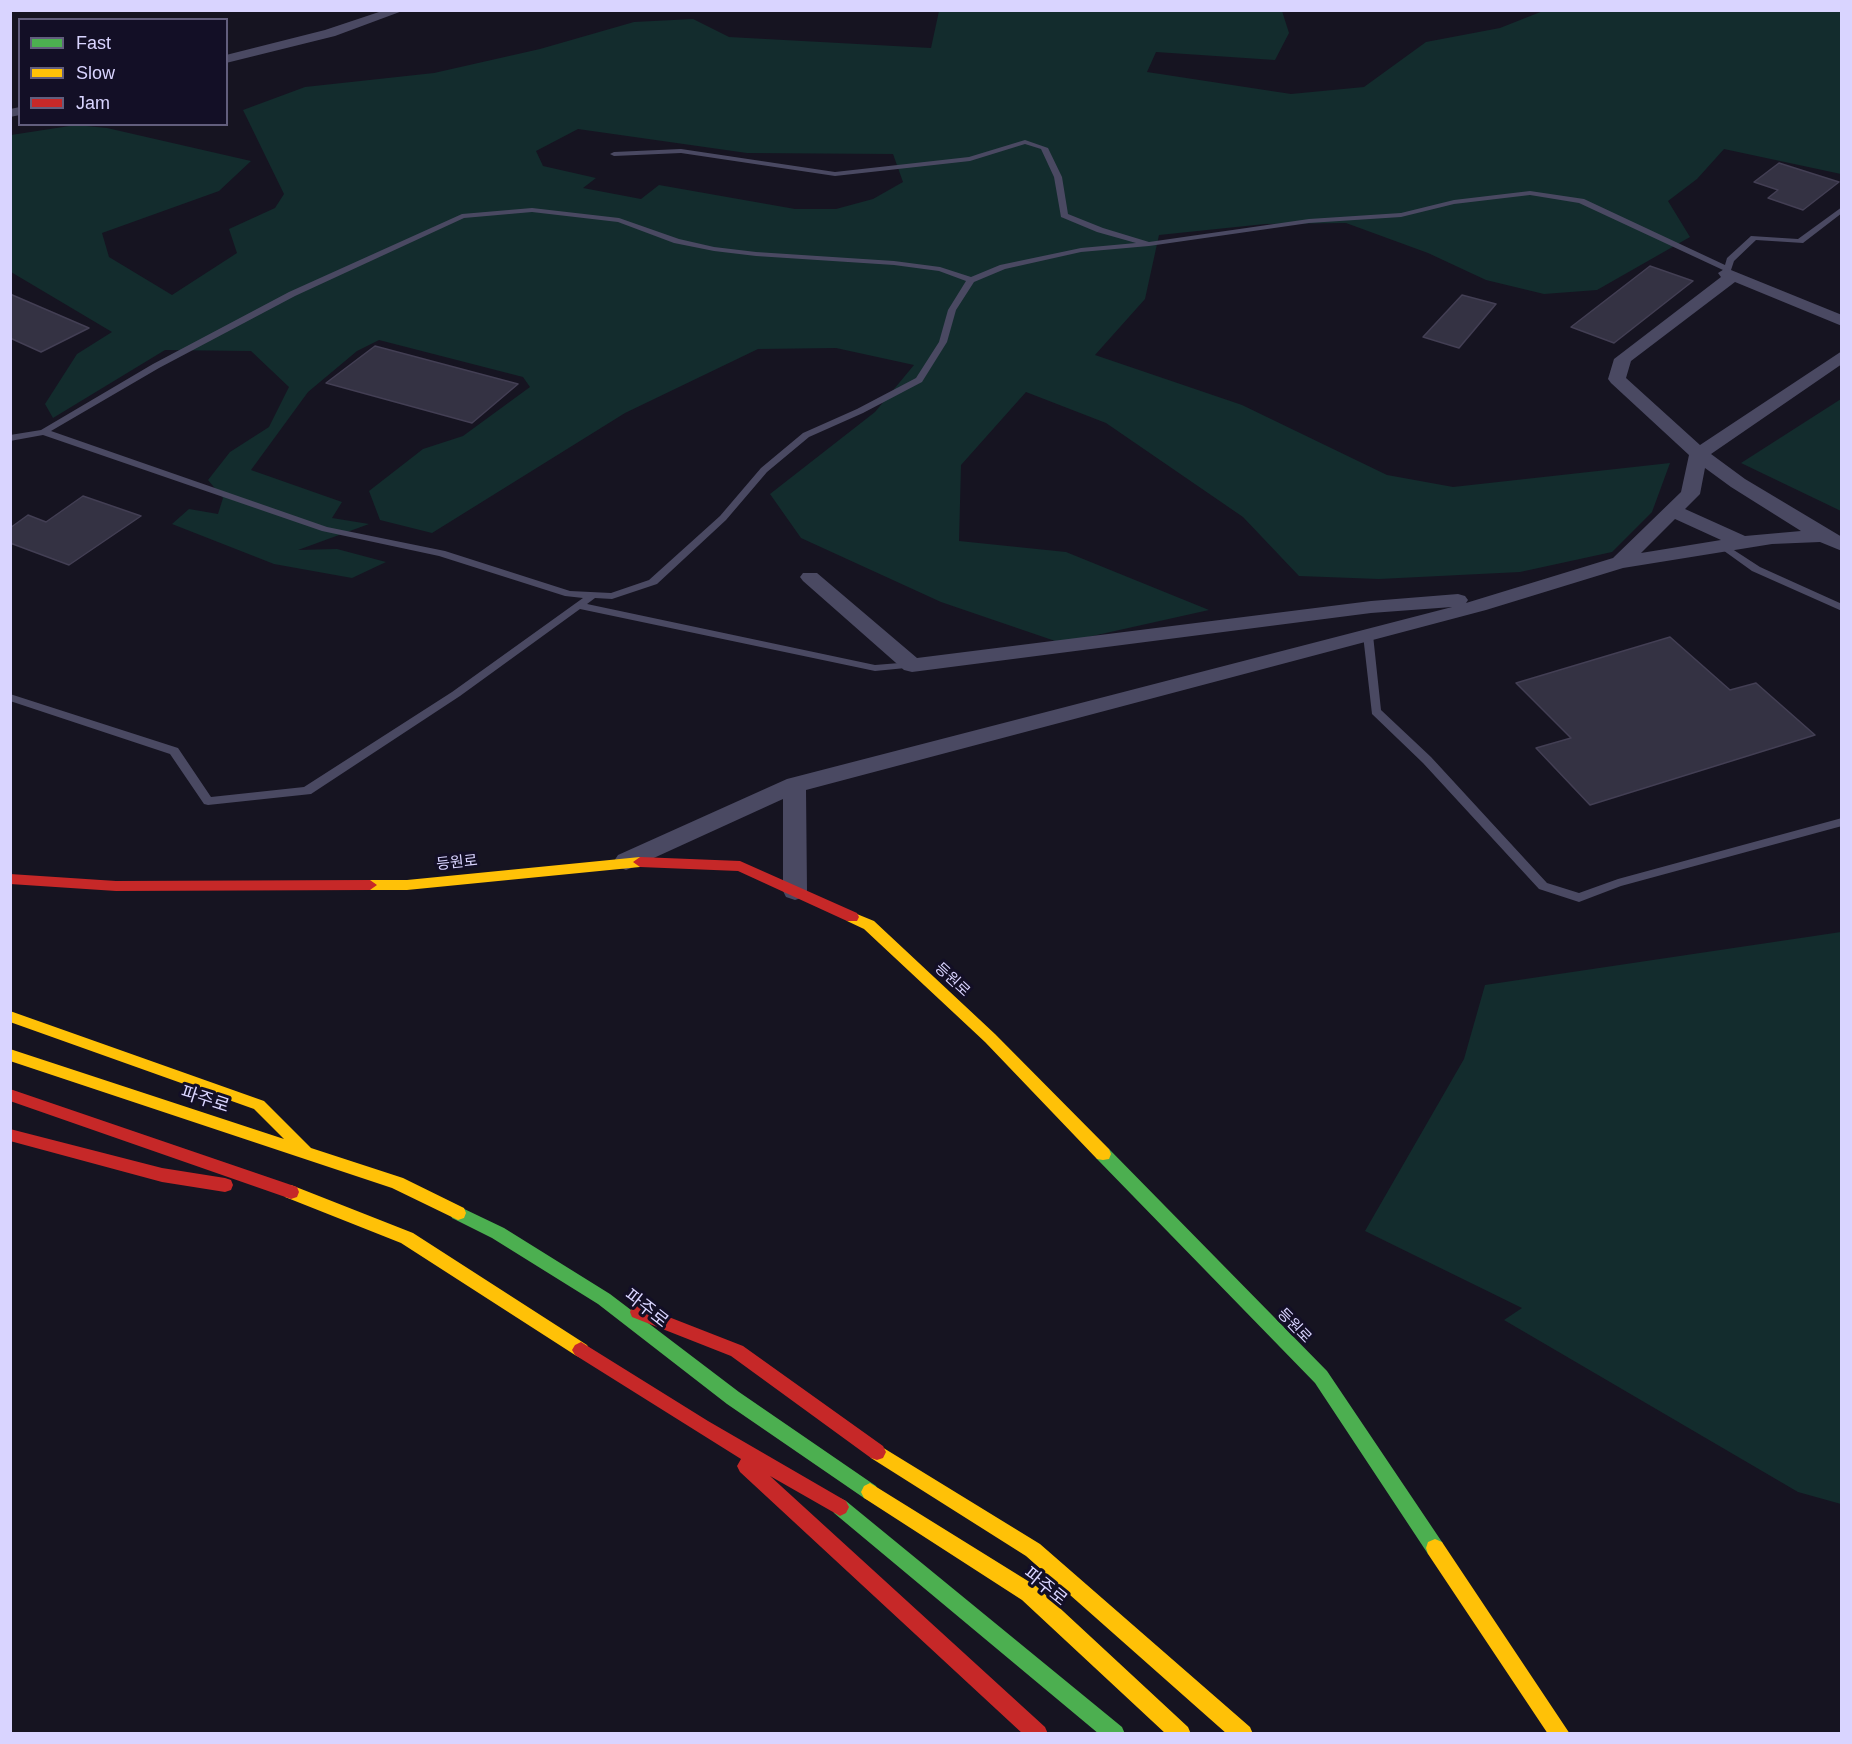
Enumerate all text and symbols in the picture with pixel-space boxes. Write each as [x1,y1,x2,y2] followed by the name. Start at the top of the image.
[18,18,228,126] legend
[76,33,111,53] text: Fast
[76,63,115,83] text: Slow
[76,93,110,113] text: Jam
[435,852,479,874] street label: 등원로
[931,959,973,1001] street label: 등원로
[178,1082,232,1118] street label: 파주로
[620,1285,672,1333] street label: 파주로
[1273,1305,1315,1347] street label: 등원로
[1019,1563,1071,1611] street label: 파주로

